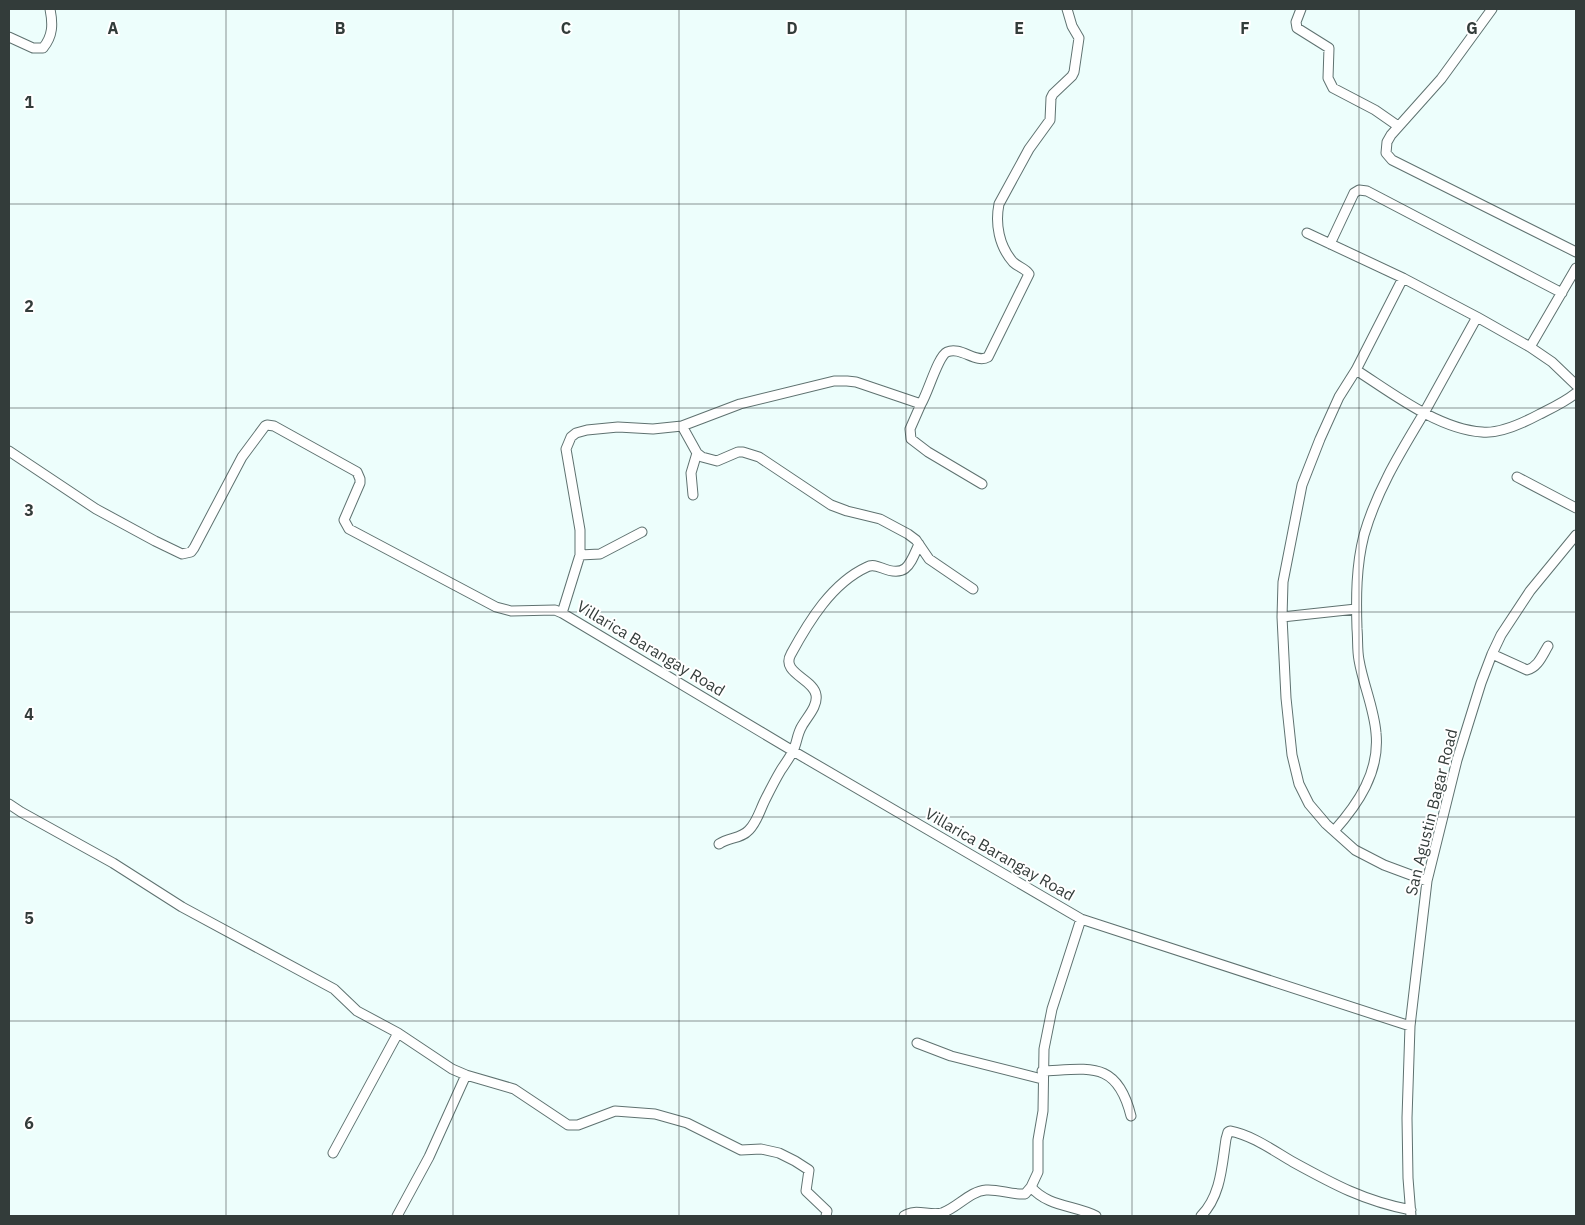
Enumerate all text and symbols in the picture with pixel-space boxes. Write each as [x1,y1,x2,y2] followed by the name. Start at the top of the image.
[108,18,119,38] text: A
[335,18,346,38] text: B
[561,18,571,38] text: C
[786,18,798,38] text: D
[1014,18,1024,38] text: E
[1240,18,1250,38] text: F
[1466,18,1478,38] text: G
[24,92,34,112] text: 1
[24,296,34,316] text: 2
[24,500,34,520] text: 3
[573,596,729,700] street label: Villarica Barangay Road
[24,704,34,724] text: 4
[1401,727,1461,897] street label: San Agustin Bagar Road
[922,803,1078,905] street label: Villarica Barangay Road
[24,908,34,928] text: 5
[24,1113,34,1133] text: 6

